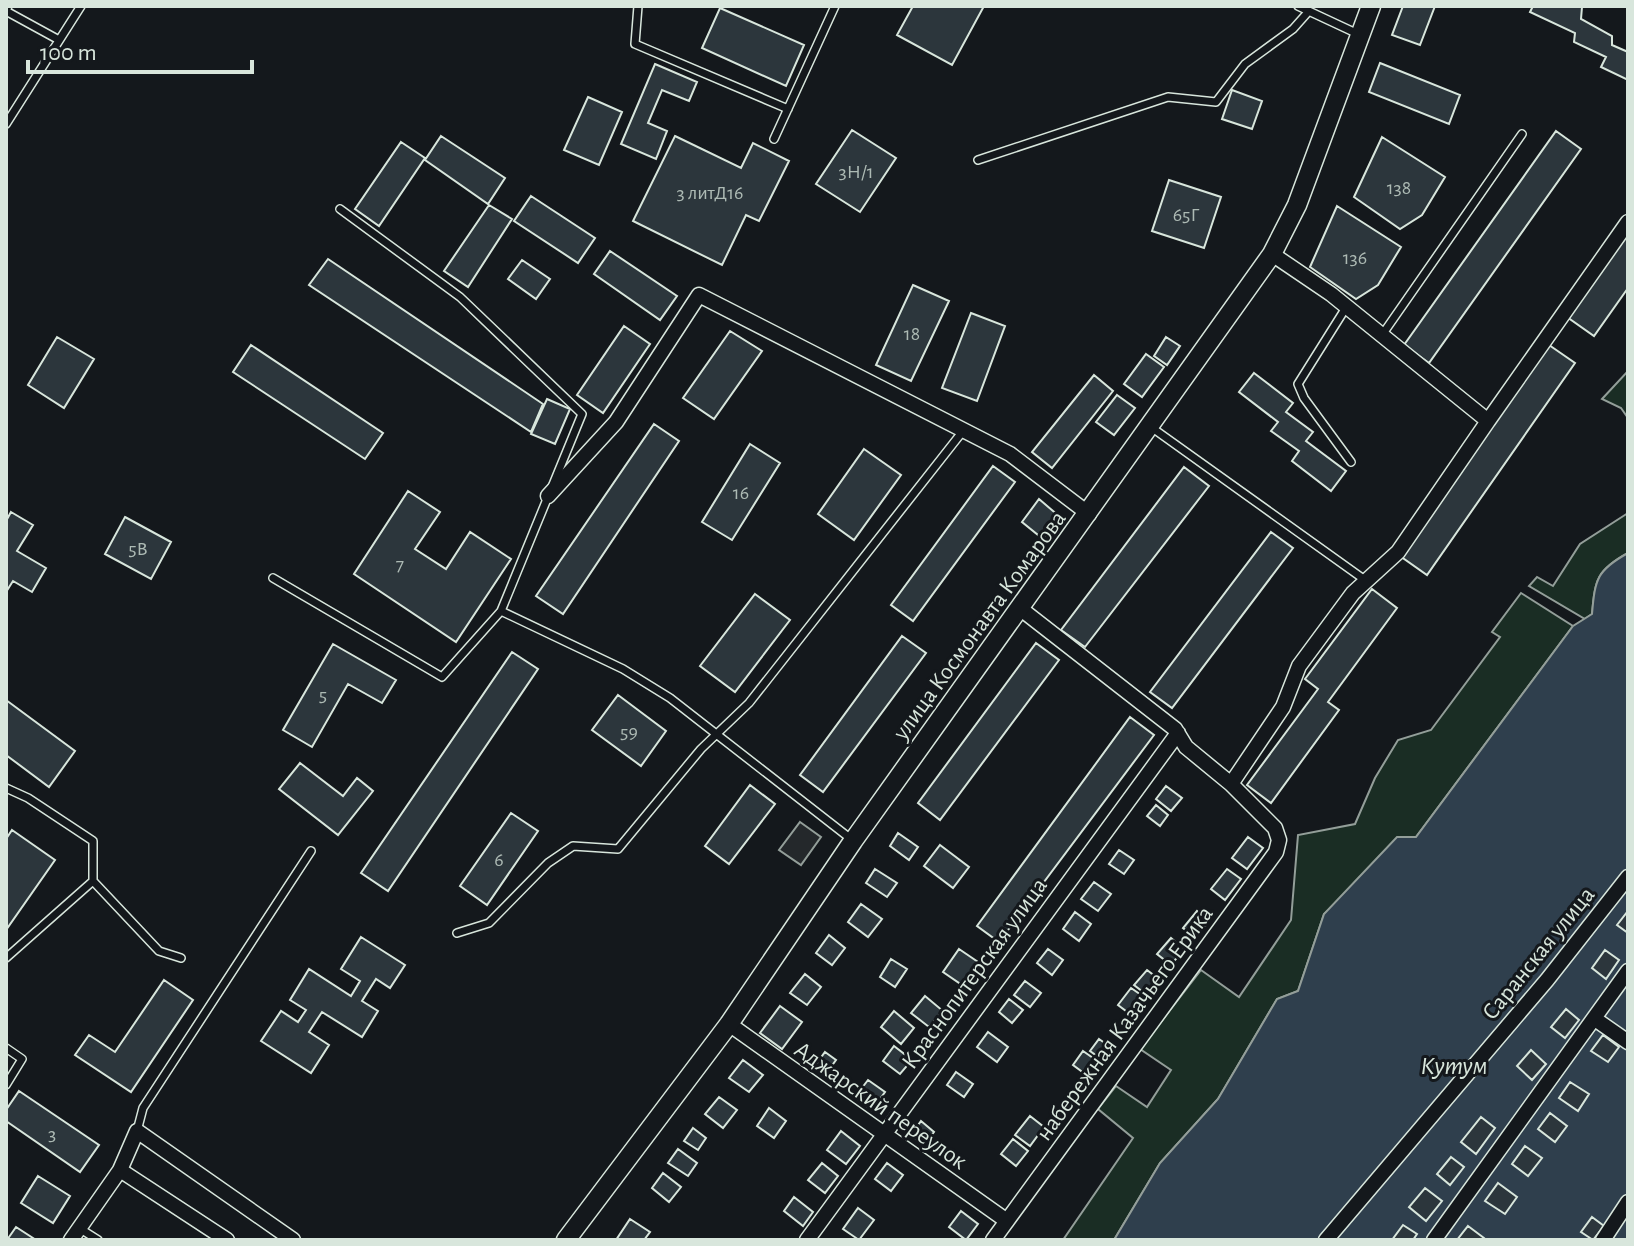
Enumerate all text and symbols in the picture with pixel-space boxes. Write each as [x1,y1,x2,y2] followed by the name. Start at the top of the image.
[28,24,252,74] scale bar
[40,41,97,65] text: 100 m
[838,162,874,182] house number: 3Н/1
[1387,178,1411,198] house number: 138
[677,183,743,203] house number: 3 литД16
[1173,205,1199,225] house number: 65Г
[1343,248,1367,268] house number: 136
[904,324,920,344] house number: 18
[733,483,749,503] house number: 16
[888,507,1071,745] street label: улица Космонавта Комарова
[128,539,148,559] house number: 5В
[396,555,404,575] house number: 7
[319,685,327,705] house number: 5
[620,722,638,742] house number: 59
[494,850,504,870] house number: 6
[898,874,1052,1074] street label: Краснопитерская улица
[1478,883,1599,1025] street label: Саранская улица
[1032,902,1218,1145] street label: набережная Казачьего Ерика
[790,1037,971,1174] street label: Аджарский переулок
[1421,1053,1487,1079] water label: Кутум
[48,1124,56,1144] house number: 3

